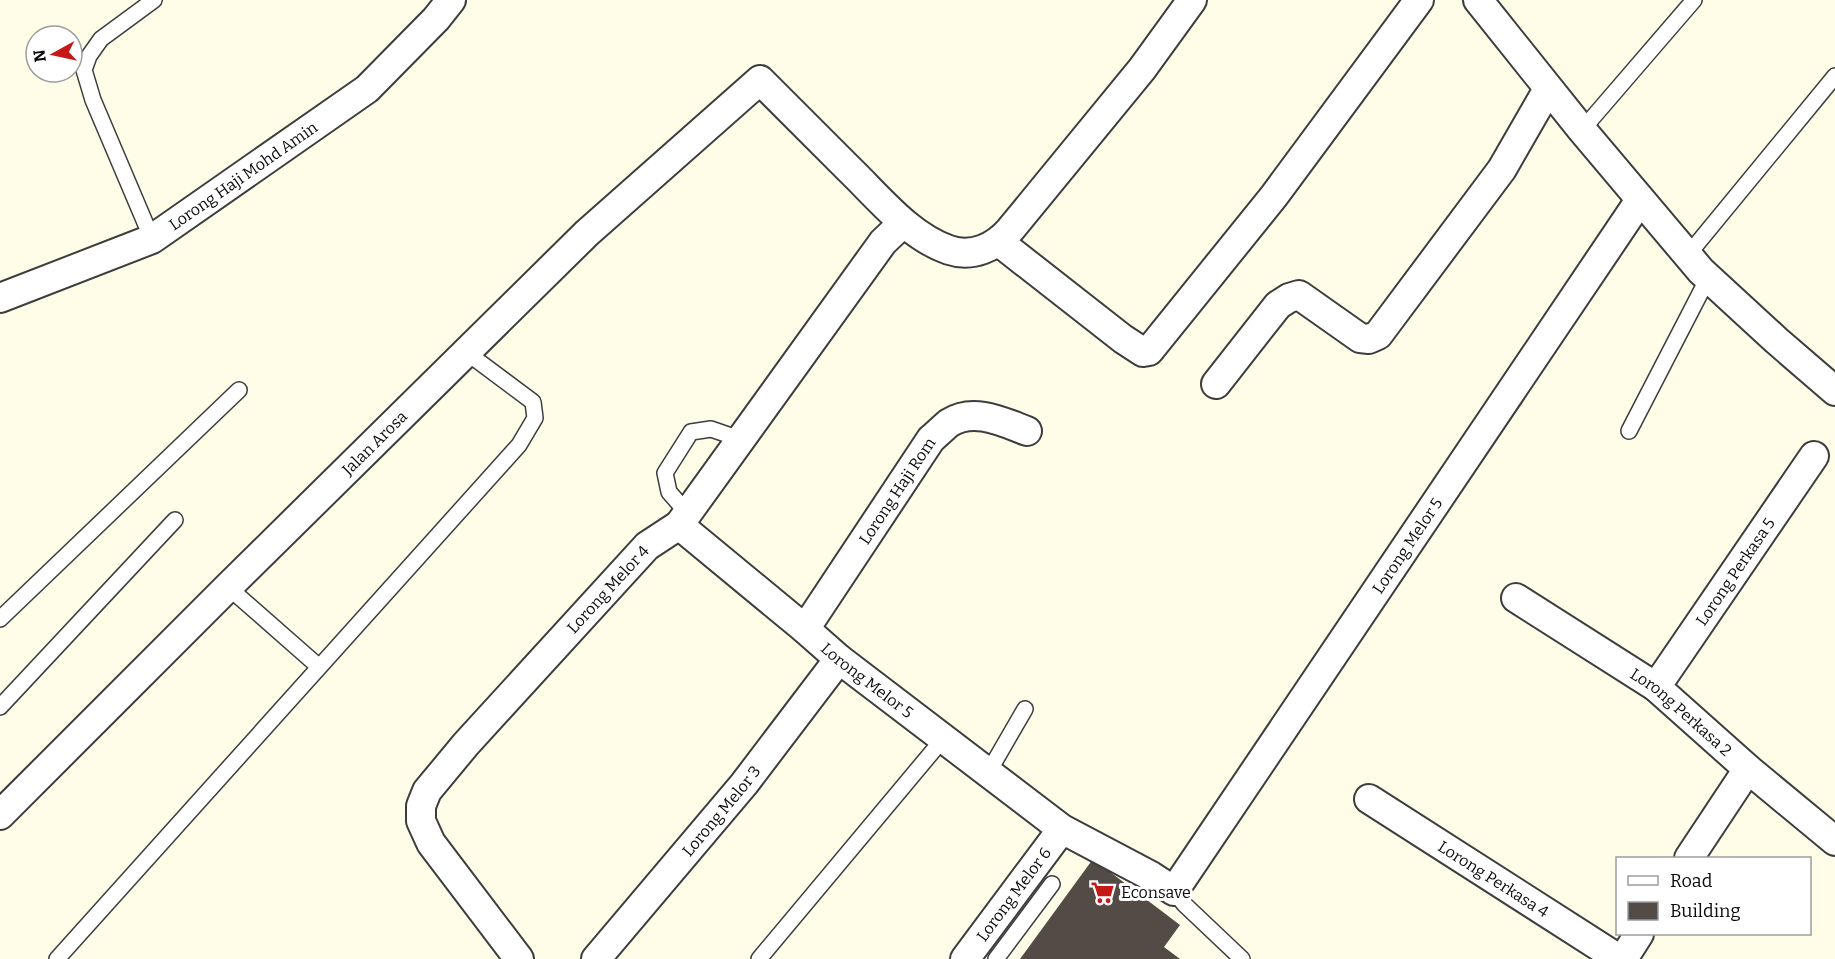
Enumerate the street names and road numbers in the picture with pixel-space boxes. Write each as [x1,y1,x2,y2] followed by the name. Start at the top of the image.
[165,118,321,234] street label: Lorong Haji Mohd Amin
[338,407,411,480] street label: Jalan Arosa
[855,434,939,548] street label: Lorong Haji Rom
[1368,494,1446,597] street label: Lorong Melor 5
[1692,514,1779,629] street label: Lorong Perkasa 5
[563,541,653,637] street label: Lorong Melor 4
[817,639,917,722] street label: Lorong Melor 5
[1627,664,1735,760] street label: Lorong Perkasa 2
[678,762,765,860] street label: Lorong Melor 3
[1435,837,1553,922] street label: Lorong Perkasa 4
[973,844,1055,945] street label: Lorong Melor 6

